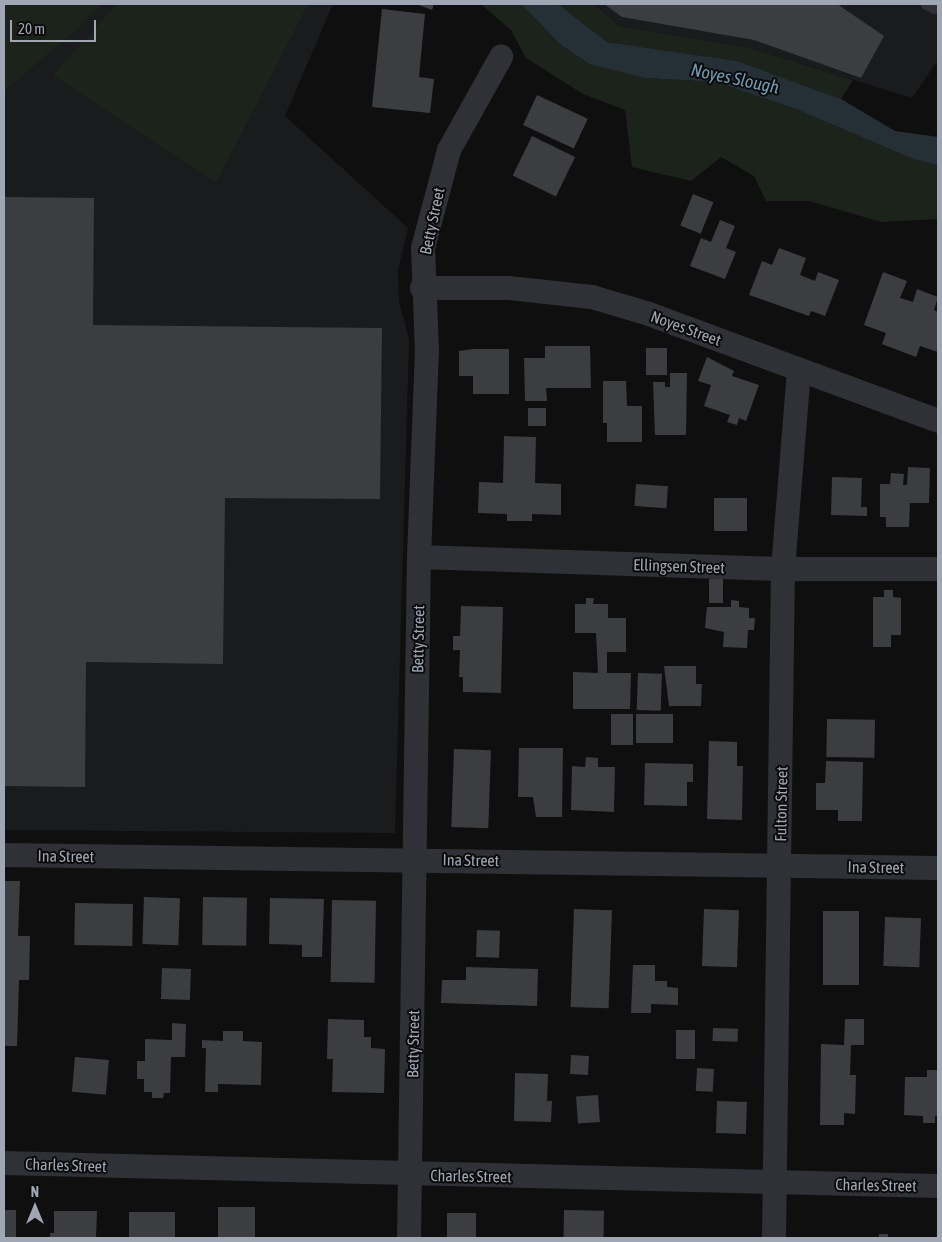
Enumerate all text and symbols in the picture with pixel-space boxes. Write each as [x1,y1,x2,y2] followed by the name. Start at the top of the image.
[12,10,99,42] scale bar
[18,20,45,37] text: 20 m
[689,59,781,99] water label: Noyes Slough
[416,186,448,256] street label: Betty Street
[648,306,724,350] street label: Noyes Street
[633,555,725,577] street label: Ellingsen Street
[408,605,428,673] street label: Betty Street
[771,766,791,842] street label: Fulton Street
[38,846,94,866] street label: Ina Street
[443,850,499,870] street label: Ina Street
[848,857,904,877] street label: Ina Street
[403,1010,423,1078] street label: Betty Street
[25,1154,107,1176] street label: Charles Street
[430,1166,512,1186] street label: Charles Street
[835,1175,917,1195] street label: Charles Street
[10,1182,60,1232] north arrow
[31,1184,39,1200] text: N

